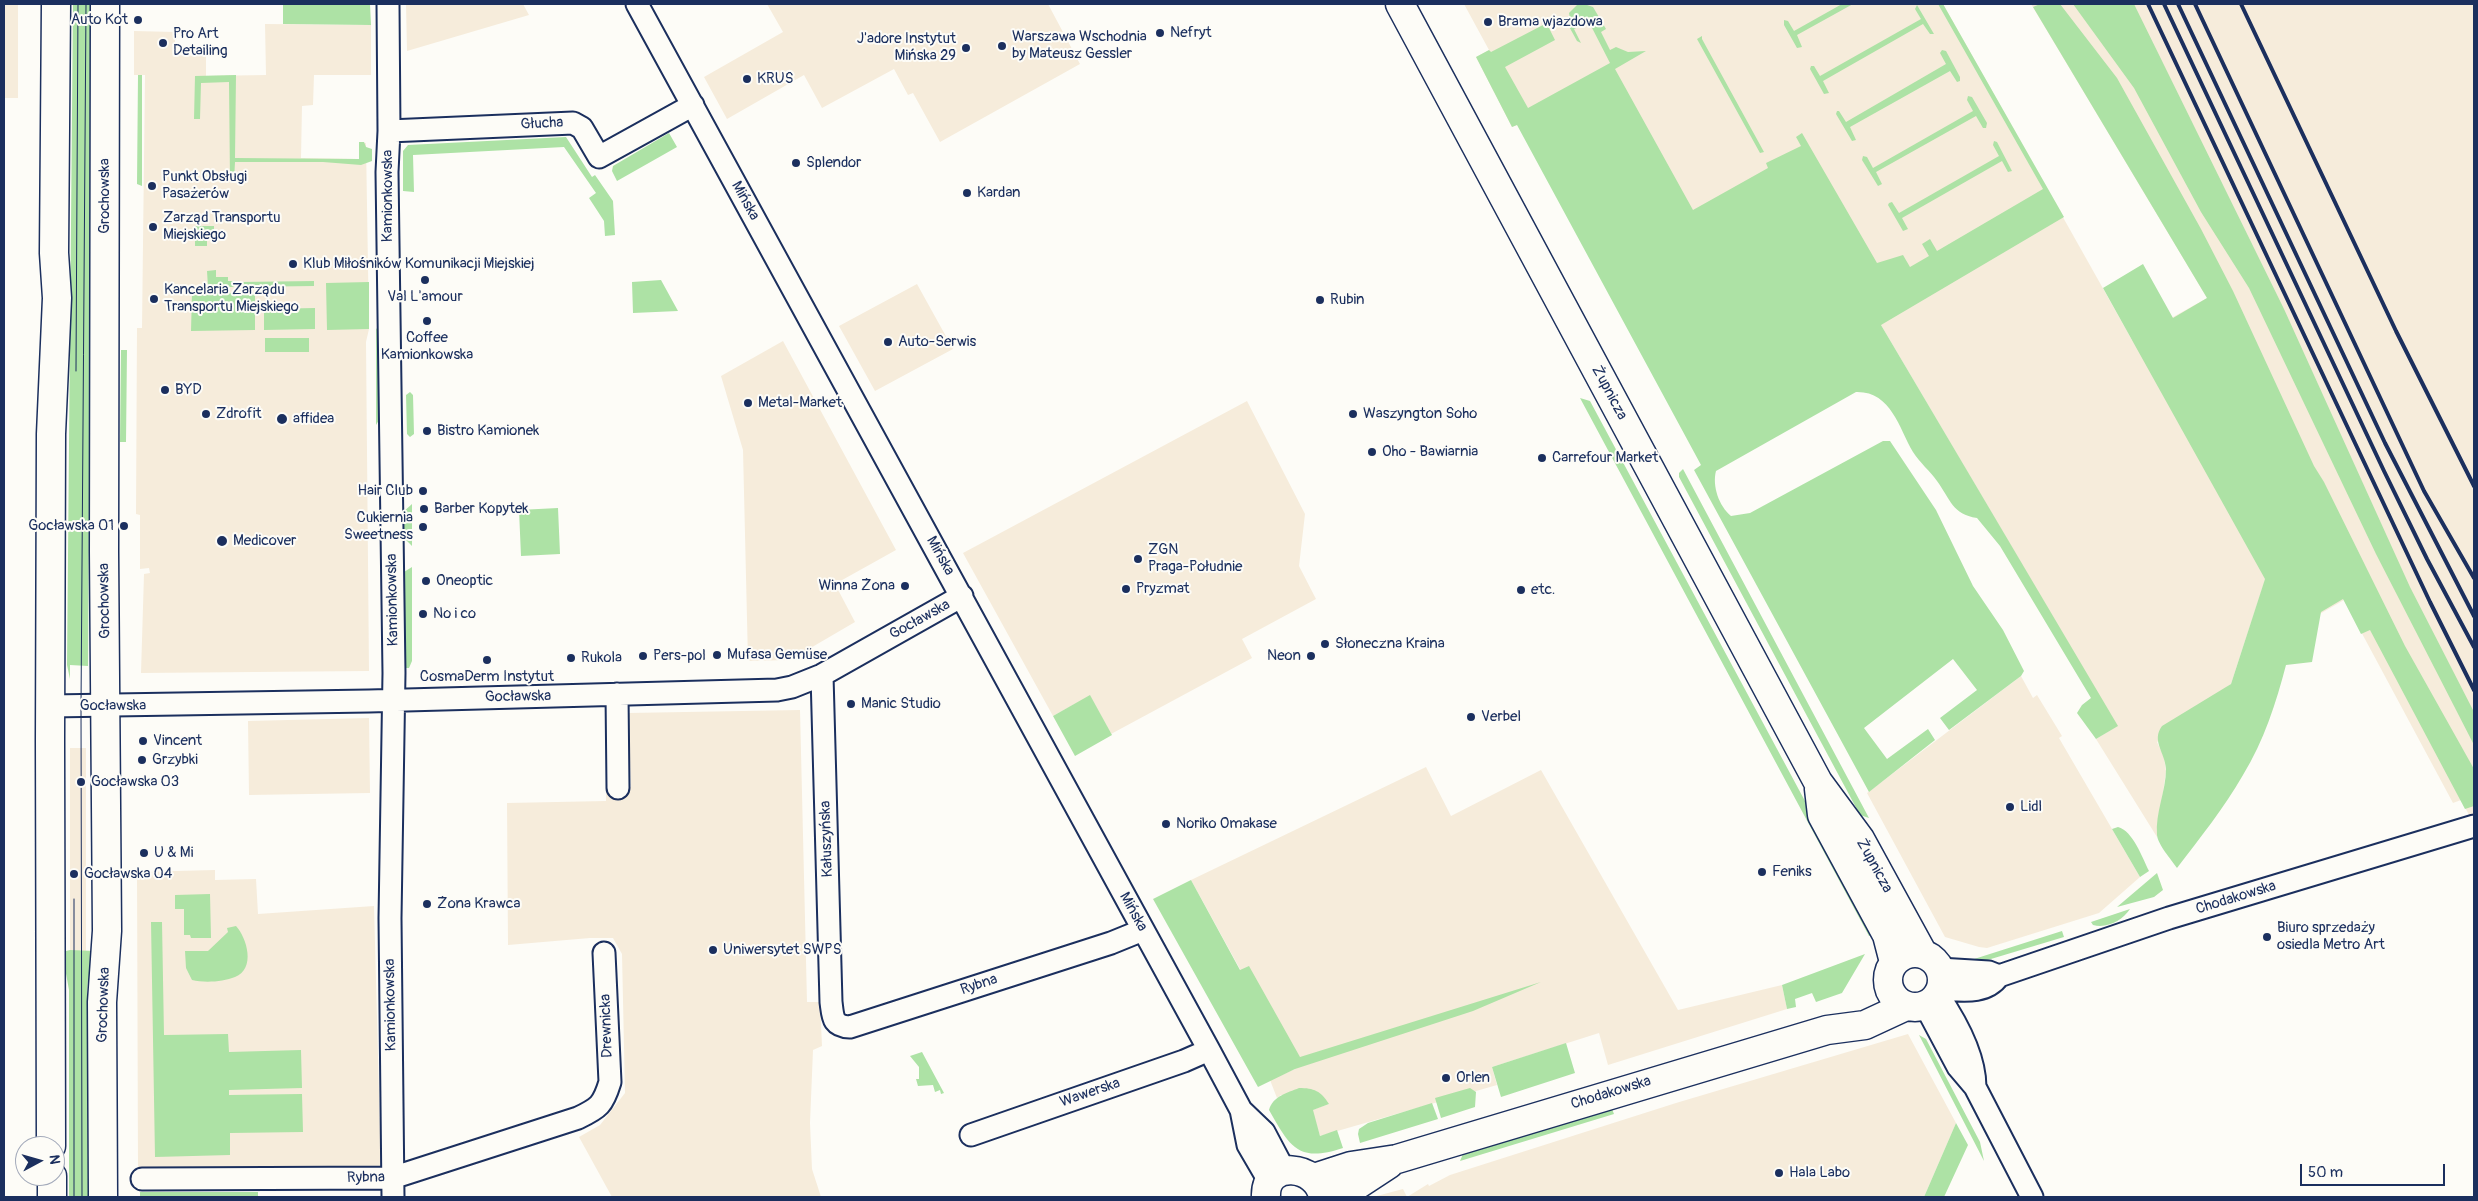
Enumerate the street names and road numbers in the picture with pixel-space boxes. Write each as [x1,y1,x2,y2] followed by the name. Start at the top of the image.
[520,114,564,134] street label: Głucha
[379,150,397,242] street label: Kamionkowska
[96,158,114,234] street label: Grochowska
[727,178,763,224] street label: Mińska
[1587,363,1631,423] street label: Żupnicza
[922,533,958,579] street label: Mińska
[383,554,403,646] street label: Kamionkowska
[95,563,115,639] street label: Grochowska
[887,596,953,644] street label: Gocławska
[485,687,551,707] street label: Gocławska
[80,697,146,715] street label: Gocławska
[817,800,837,878] street label: Kałuszyńska
[1852,836,1896,896] street label: Żupnicza
[2194,877,2278,919] street label: Chodakowska
[1115,889,1151,935] street label: Mińska
[381,959,401,1051] street label: Kamionkowska
[94,967,114,1043] street label: Grochowska
[958,971,1000,999] street label: Rybna
[597,994,617,1058] street label: Drewnicka
[1569,1072,1653,1114] street label: Chodakowska
[1057,1074,1123,1112] street label: Wawerska
[347,1169,385,1187] street label: Rybna

